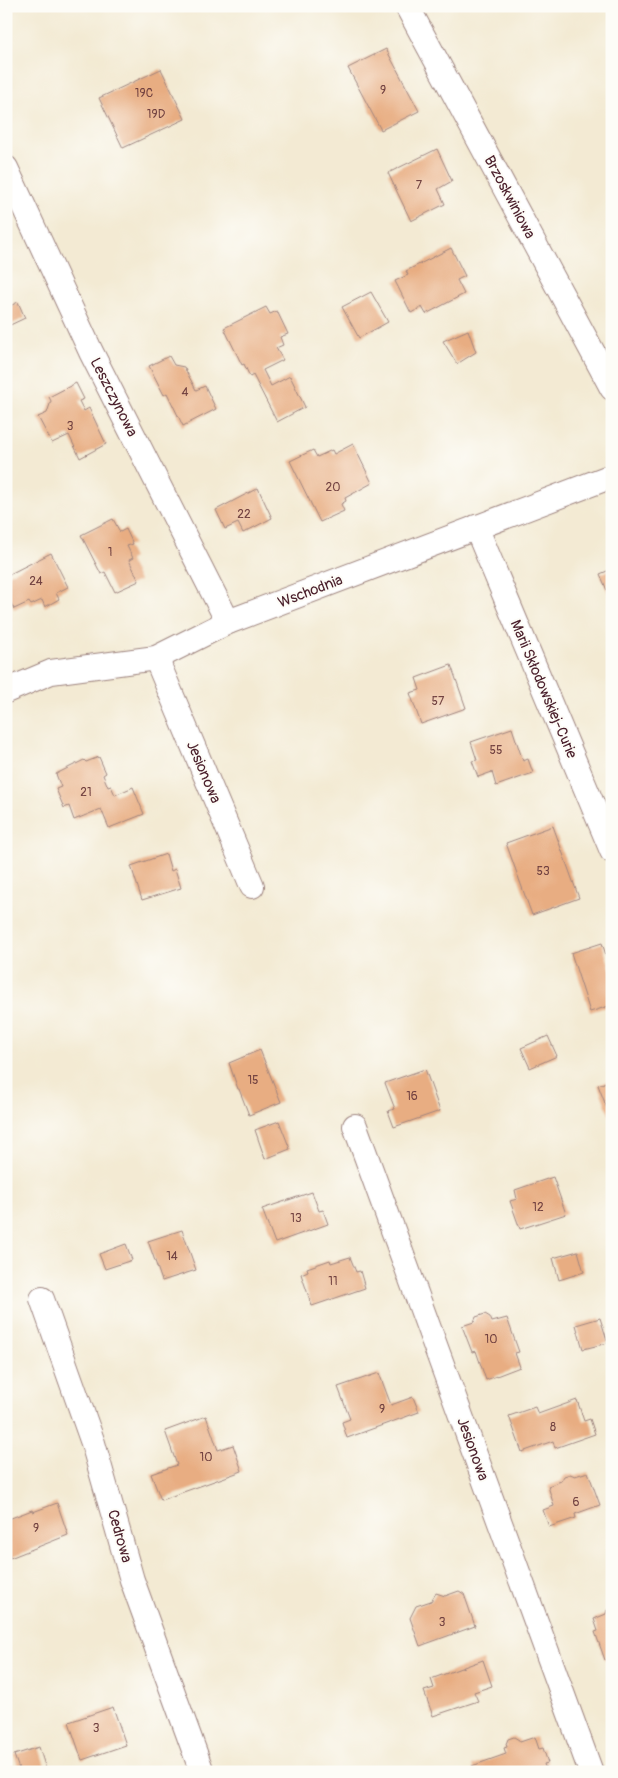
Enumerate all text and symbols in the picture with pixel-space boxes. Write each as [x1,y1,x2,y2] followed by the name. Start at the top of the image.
[380,83,386,98] house number: 9
[135,86,153,101] house number: 19C
[147,107,166,122] house number: 19D
[480,152,539,242] street label: Brzoskwiniowa
[416,178,423,193] house number: 7
[86,355,142,440] street label: Leszczynowa
[182,385,189,400] house number: 4
[67,419,74,434] house number: 3
[326,480,340,495] house number: 20
[237,507,251,522] house number: 22
[108,545,112,560] house number: 1
[275,570,345,612] street label: Wschodnia
[29,574,43,589] house number: 24
[506,617,582,762] street label: Marii Skłodowskiej-Curie
[432,694,445,709] house number: 57
[182,738,225,806] street label: Jesionowa
[489,743,503,758] house number: 55
[80,785,92,800] house number: 21
[536,864,550,879] house number: 53
[247,1073,259,1088] house number: 15
[406,1089,418,1104] house number: 16
[532,1200,544,1215] house number: 12
[290,1211,302,1226] house number: 13
[166,1249,178,1264] house number: 14
[328,1274,338,1289] house number: 11
[485,1332,497,1347] house number: 10
[379,1402,385,1417] house number: 9
[452,1415,493,1483] street label: Jesionowa
[550,1420,556,1435] house number: 8
[200,1450,212,1465] house number: 10
[573,1495,580,1510] house number: 6
[103,1508,136,1565] street label: Cedrowa
[33,1521,39,1536] house number: 9
[439,1615,446,1630] house number: 3
[93,1721,100,1736] house number: 3

